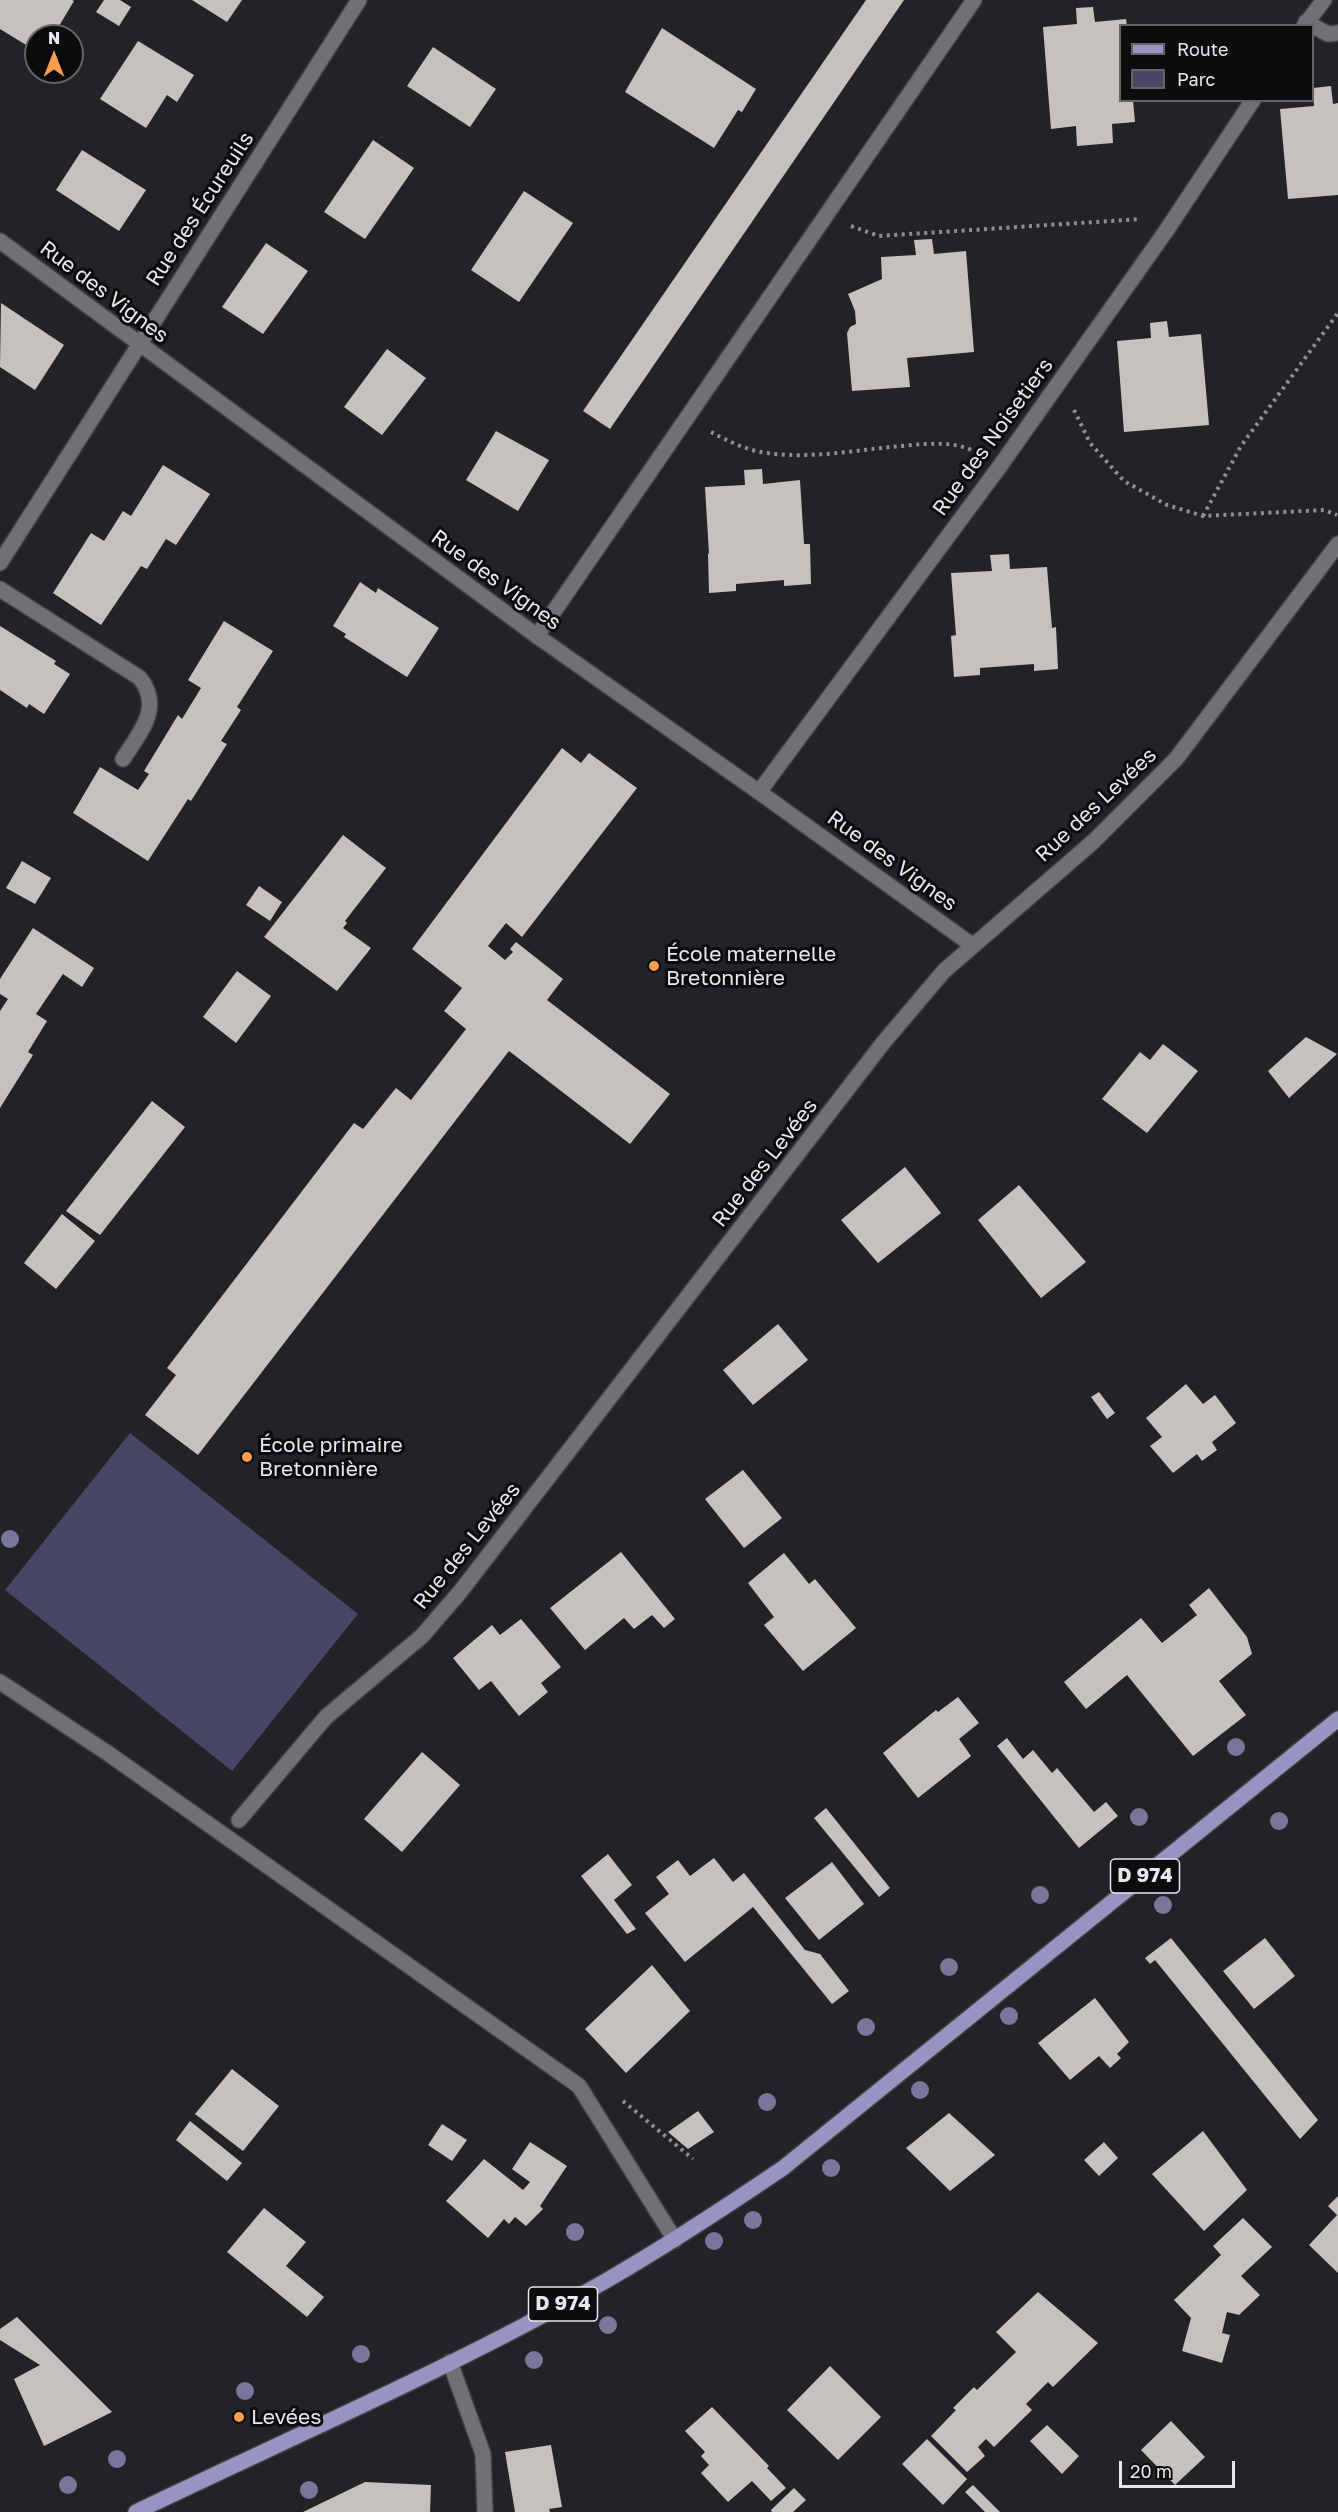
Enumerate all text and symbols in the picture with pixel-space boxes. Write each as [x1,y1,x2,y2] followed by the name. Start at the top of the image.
[24,24,84,84] north arrow
[1119,24,1314,102] legend
[48,28,60,48] text: N
[1177,38,1228,60] text: Route
[1177,68,1215,90] text: Parc
[141,127,259,291] street label: Rue des Écureuils
[35,236,173,348] street label: Rue des Vignes
[927,353,1059,521] street label: Rue des Noisetiers
[426,524,566,636] street label: Rue des Vignes
[1030,743,1162,867] street label: Rue des Levées
[822,805,962,917] street label: Rue des Vignes
[666,941,836,991] place label: École maternelle Bretonnière
[647,959,661,973] marker: École maternelle Bretonnière
[707,1094,823,1232] street label: Rue des Levées
[259,1432,403,1482] place label: École primaire Bretonnière
[240,1450,254,1464] marker: École primaire Bretonnière
[408,1478,526,1614] street label: Rue des Levées
[1110,1859,1180,1893] road number: D 974
[528,2287,598,2321] road number: D 974
[251,2404,321,2430] place label: Levées
[232,2410,246,2424] marker: Levées
[1122,2449,1238,2487] scale bar
[1130,2460,1172,2482] text: 20 m

